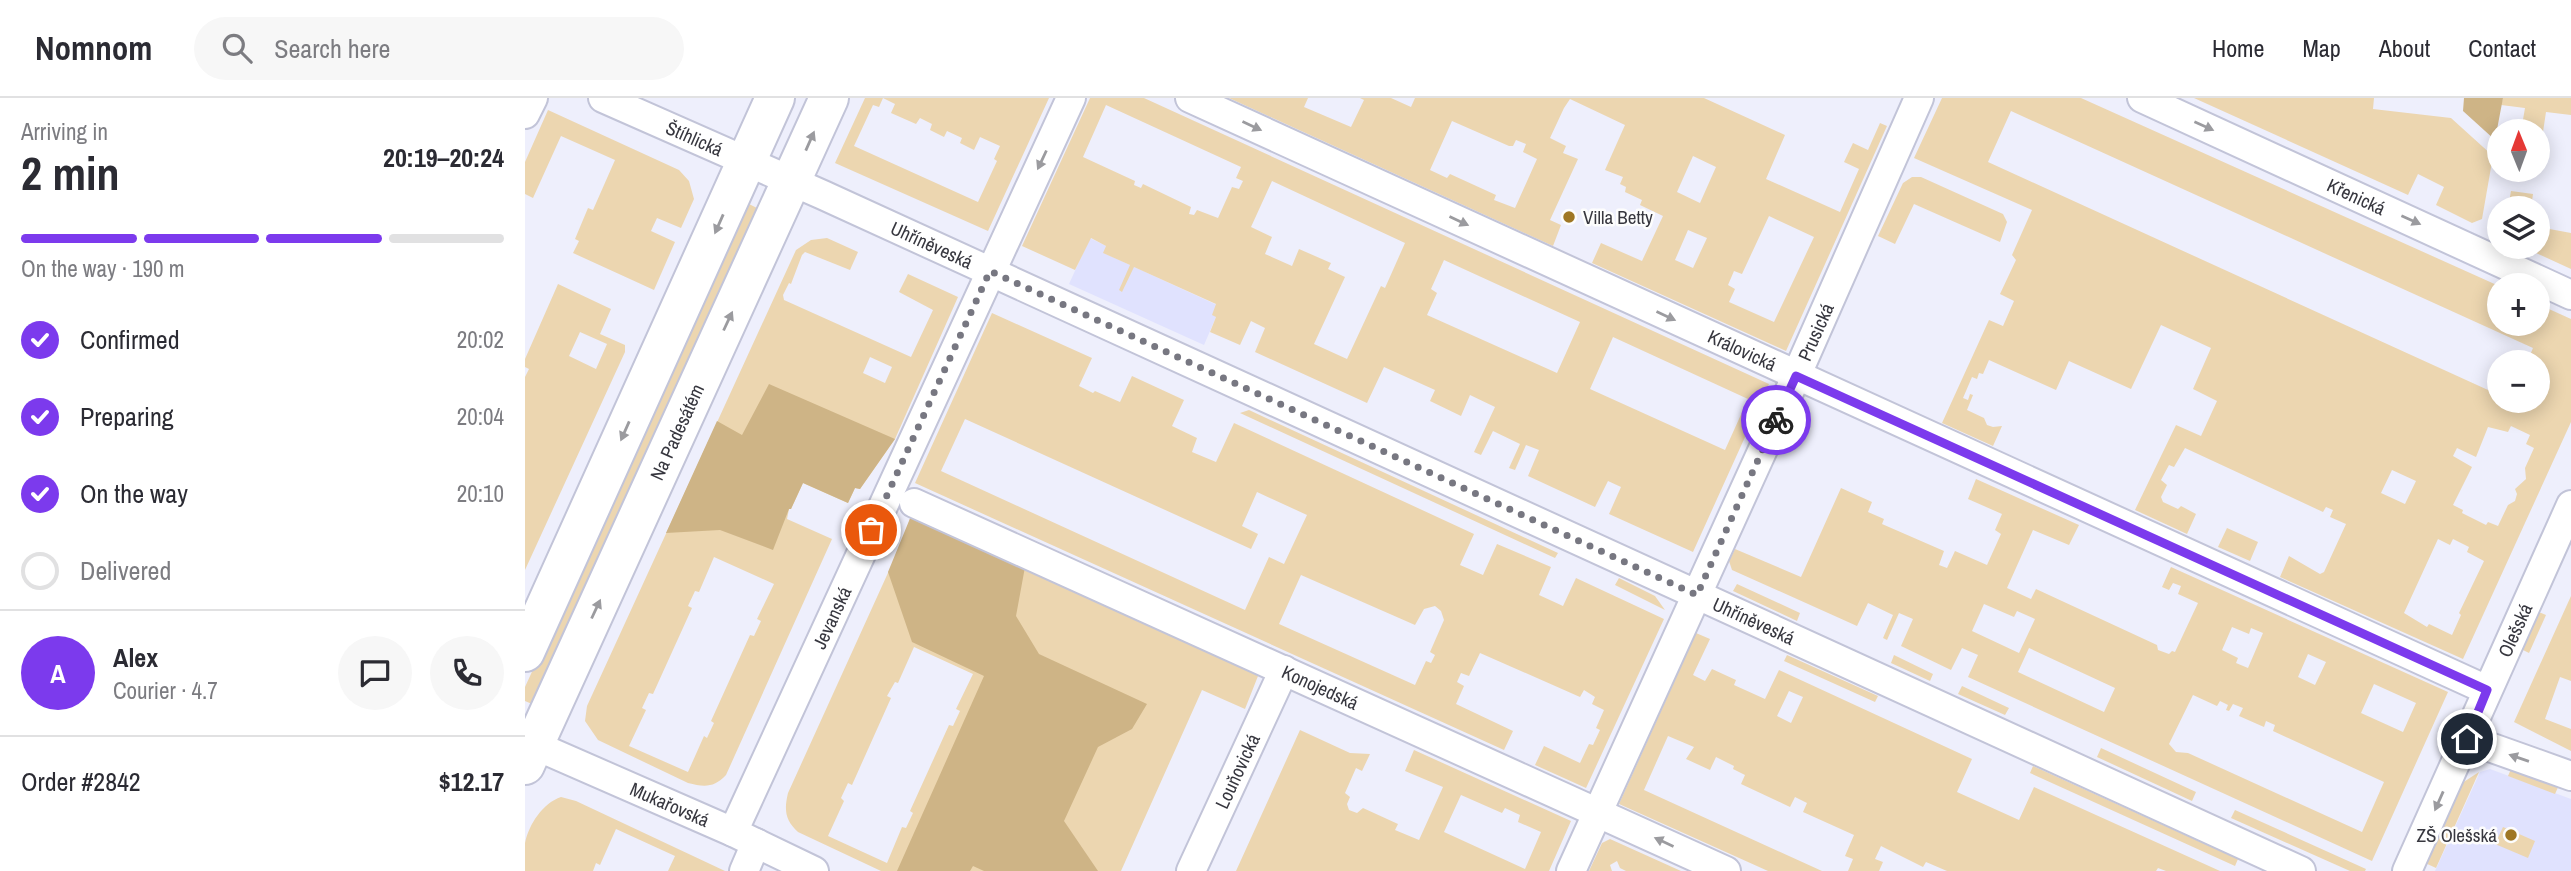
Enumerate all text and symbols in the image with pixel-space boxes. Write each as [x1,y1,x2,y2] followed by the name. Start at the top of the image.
[194,17,684,80] search box
[35,26,152,70] text: Nomnom
[218,29,256,67] icon: search
[274,31,390,66] text: Search here
[2212,32,2264,64] text: Home
[2302,32,2341,64] text: Map
[2379,32,2430,64] text: About
[2468,32,2536,64] text: Contact
[662,114,727,162] street label: Štíhlická
[21,116,108,147] text: Arriving in
[2487,119,2550,182] north arrow
[2487,119,2550,413] map controls
[2194,120,2214,132] one-way arrow
[1242,121,1262,132] one-way arrow
[804,131,816,151] one-way arrow
[383,140,504,175] text: 20:19–20:24
[21,142,120,204] text: 2 min
[1036,150,1048,170] one-way arrow
[2323,172,2390,221] street label: Křenická
[2487,196,2550,259] button: layers
[1583,204,1653,230] place label: Villa Betty
[1561,209,1577,225] marker: Villa Betty
[713,214,725,234] one-way arrow
[2401,214,2421,226] one-way arrow
[887,215,977,275] street label: Uhříněveská
[1449,215,1469,227] one-way arrow
[21,253,185,284] text: On the way · 190 m
[2487,273,2550,336] button: +
[1792,299,1840,365] street label: Prusická
[722,311,733,331] one-way arrow
[1655,311,1676,322] one-way arrow
[21,321,59,359] icon: check
[80,322,180,357] text: Confirmed
[1704,323,1781,377] street label: Královická
[457,324,504,355] text: 20:02
[2487,350,2550,413] button: −
[644,380,710,484] street label: Na Padesátém
[1741,385,1811,455] courier
[21,398,59,436] icon: check
[80,399,174,434] text: Preparing
[457,401,504,432] text: 20:04
[1757,401,1795,439] icon: bike
[619,421,631,441] one-way arrow
[21,475,59,513] icon: check
[80,476,188,511] text: On the way
[457,478,504,509] text: 20:10
[841,500,901,560] pin
[852,511,890,549] icon: bag
[80,553,171,588] text: Delivered
[806,582,857,653] street label: Jevanská
[1709,591,1799,651] street label: Uhříněveská
[590,599,602,619] one-way arrow
[2492,599,2538,661] street label: Olešská
[338,636,412,710] button: chat
[430,636,504,710] button: phone
[113,640,158,675] text: Alex
[50,656,66,691] text: A
[1278,658,1363,716] street label: Konojedská
[113,675,218,706] text: Courier · 4.7
[2437,709,2497,769] pin
[2448,720,2486,758] icon: home
[1209,729,1266,813] street label: Louňovická
[2508,752,2529,763] one-way arrow
[21,764,141,799] text: Order #2842
[439,764,504,799] text: $12.17
[626,776,714,833] street label: Mukařovská
[2433,791,2445,811] one-way arrow
[2416,822,2497,848] place label: ZŠ Olešská
[2503,827,2519,843] marker: ZŠ Olešská
[1654,837,1674,848] one-way arrow

